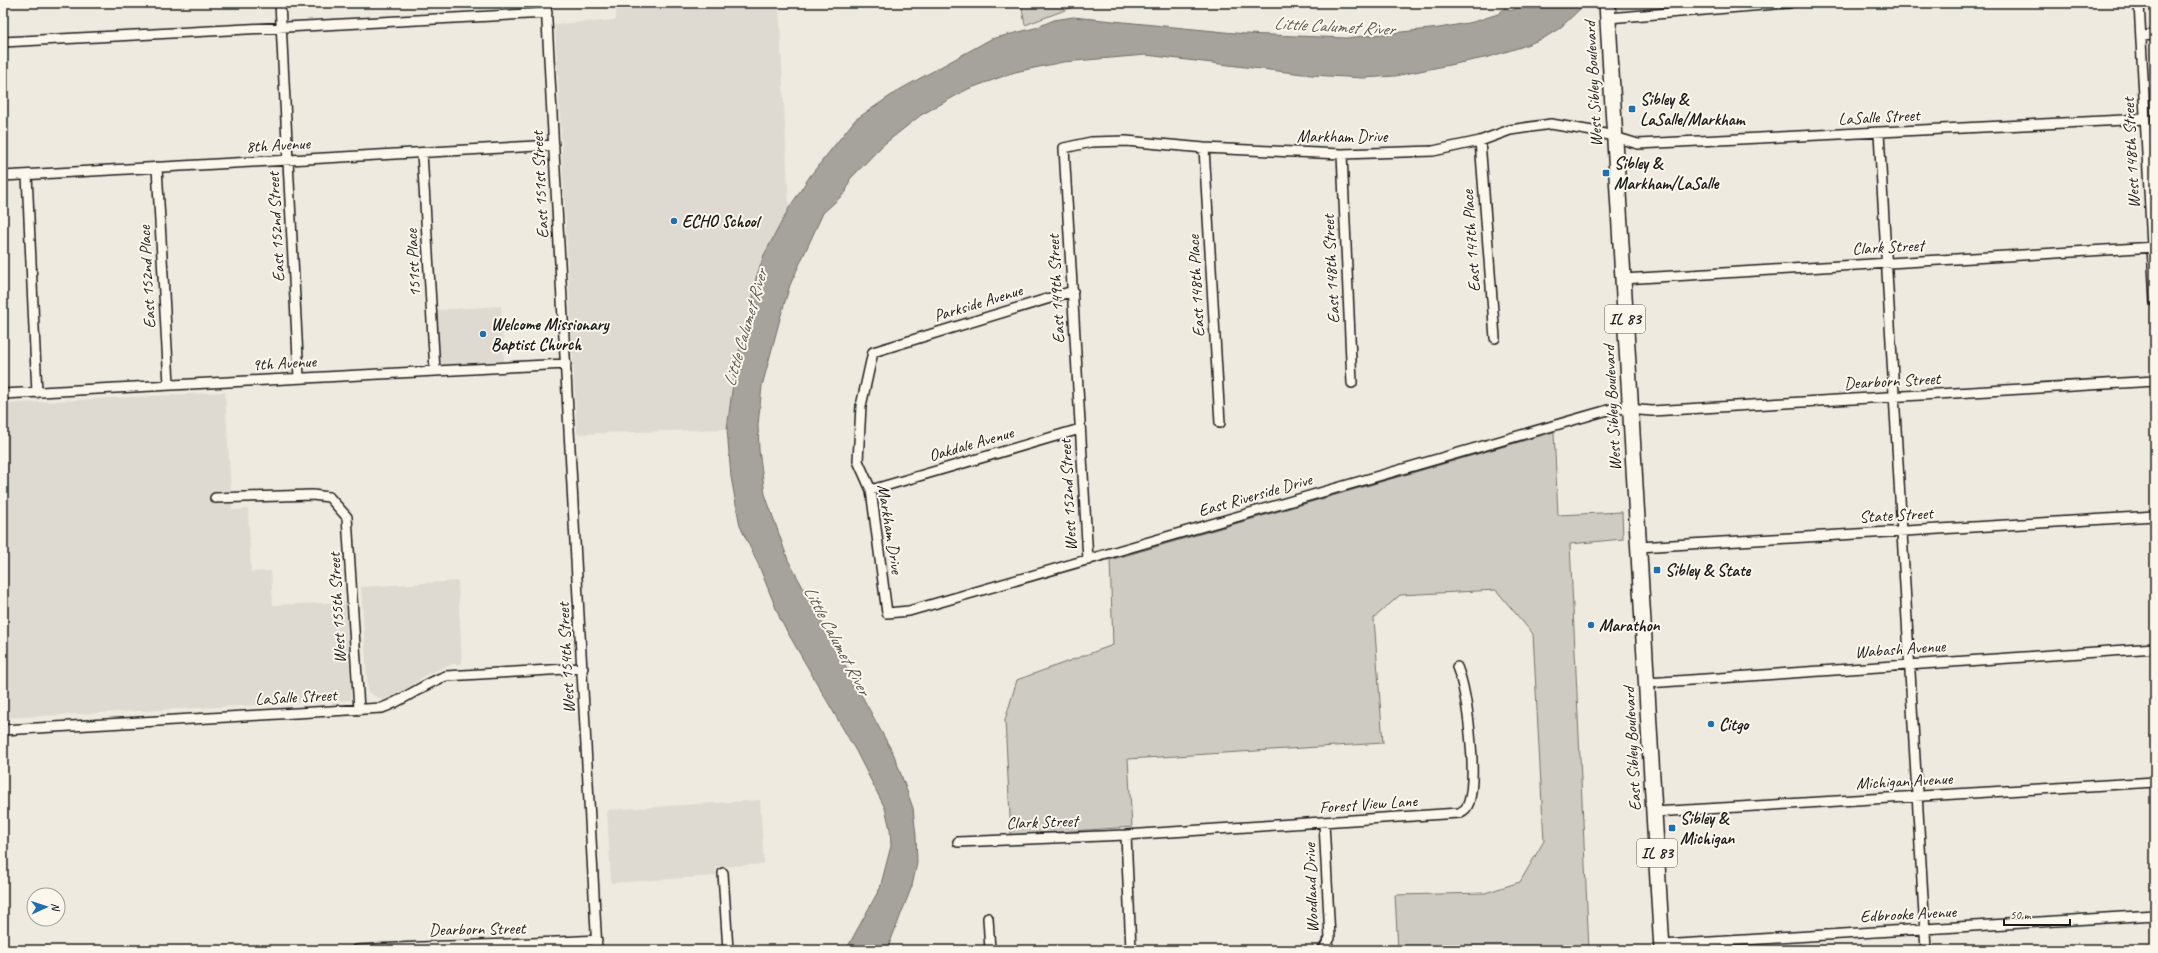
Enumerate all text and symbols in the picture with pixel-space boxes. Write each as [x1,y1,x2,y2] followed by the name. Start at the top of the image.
[1273,12,1397,40] water label: Little Calumet River
[1579,18,1607,147] street label: West Sibley Boulevard
[1640,89,1746,130] place label: Sibley & LaSalle/Markham
[2117,95,2144,209] street label: West 148th Street
[1627,104,1637,114] marker: Sibley & LaSalle/Markham
[1838,104,1923,130] street label: LaSalle Street
[1297,126,1389,147] street label: Markham Drive
[527,129,553,239] street label: East 151st Street
[245,133,312,157] street label: 8th Avenue
[1614,153,1720,194] place label: Sibley & Markham/LaSalle
[1601,168,1611,178] marker: Sibley & Markham/LaSalle
[263,169,289,282] street label: East 152nd Street
[1457,188,1485,293] street label: East 147th Place
[682,211,762,232] place label: ECHO School
[1318,212,1344,324] street label: East 148th Street
[669,216,679,226] marker: ECHO School
[134,223,160,329] street label: East 152nd Place
[401,227,425,298] street label: 151st Place
[1043,232,1069,344] street label: East 149th Street
[1183,233,1209,338] street label: East 148th Place
[1852,235,1927,259] street label: Clark Street
[718,265,773,389] water label: Little Calumet River
[931,279,1026,326] street label: Parkside Avenue
[1605,305,1645,333] road number: IL 83
[491,314,610,355] place label: Welcome Missionary Baptist Church
[478,329,488,339] marker: Welcome Missionary Baptist Church
[1598,342,1626,471] street label: West Sibley Boulevard
[251,351,318,375] street label: 9th Avenue
[1843,368,1943,394] street label: Dearborn Street
[926,421,1017,466] street label: Oakdale Avenue
[1054,436,1081,551] street label: West 152nd Street
[1196,468,1316,521] street label: East Riverside Drive
[873,483,908,577] street label: Markham Drive
[1859,502,1936,527] street label: State Street
[323,550,350,664] street label: West 155th Street
[1665,560,1752,581] place label: Sibley & State
[1652,565,1662,575] marker: Sibley & State
[799,582,876,701] water label: Little Calumet River
[552,600,579,714] street label: West 154th Street
[1599,615,1661,636] place label: Marathon
[1586,620,1596,630] marker: Marathon
[1854,635,1947,663] street label: Wabash Avenue
[255,684,340,710] street label: LaSalle Street
[1618,684,1646,812] street label: East Sibley Boulevard
[1719,714,1750,735] place label: Citgo
[1706,719,1716,729] marker: Citgo
[1855,768,1954,794] street label: Michigan Avenue
[1319,790,1419,818] street label: Forest View Lane
[1680,808,1736,849] place label: Sibley & Michigan
[1006,810,1080,834] street label: Clark Street
[1667,823,1677,833] marker: Sibley & Michigan
[1637,839,1677,867] road number: IL 83
[1299,841,1323,933] street label: Woodland Drive
[26,887,66,927] north arrow
[1859,901,1958,927] street label: Edbrooke Avenue
[2004,901,2070,927] scale bar
[49,903,63,912] text: N
[2010,907,2032,923] text: 50 m
[429,918,528,940] street label: Dearborn Street

